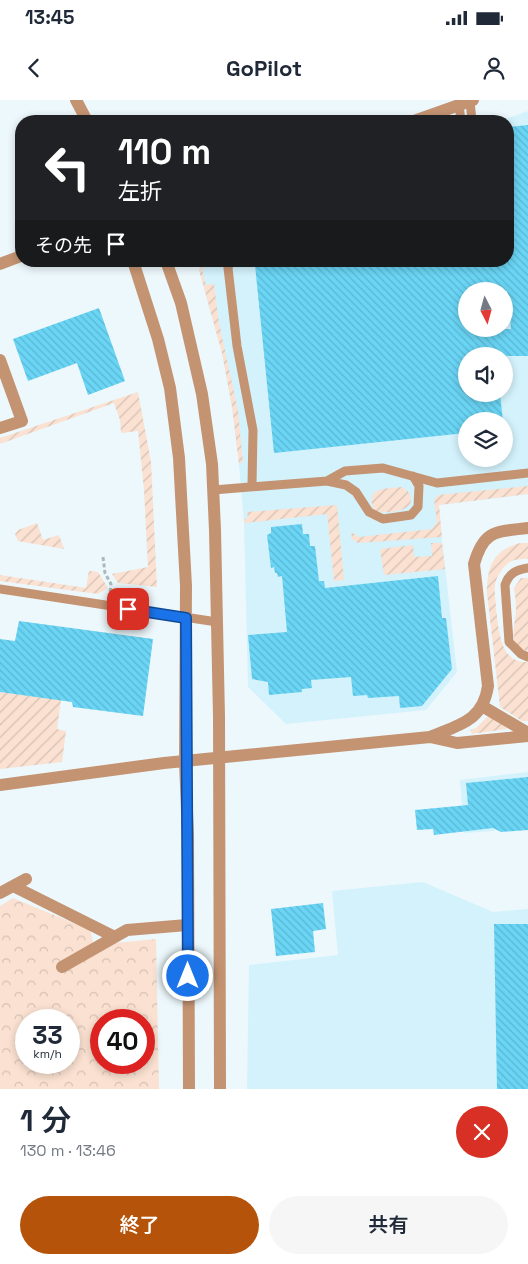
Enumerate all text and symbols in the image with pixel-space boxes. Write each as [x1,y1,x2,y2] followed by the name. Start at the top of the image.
[25,5,74,30] text: 13:45
[20,54,48,82] icon: back
[226,54,302,82] text: GoPilot
[480,54,508,82] icon: person
[118,130,211,174] text: 110 m
[35,135,100,200] icon: left
[118,177,162,205] text: 左折
[102,230,130,258] icon: arrive
[35,233,92,258] text: その先
[458,282,512,338] north arrow
[458,282,513,467] map controls
[458,347,513,402] button: sound
[458,412,513,467] button: layers
[107,588,149,630] pin
[114,595,142,623] icon: arrive
[161,949,213,1001] position arrow
[90,1009,155,1074] speed limit sign: 40
[32,1019,63,1051] text: 33
[33,1046,62,1062] text: km/h
[20,1101,71,1140] text: 1 分
[456,1106,508,1158] button: close
[20,1140,116,1161] text: 130 m · 13:46
[20,1196,259,1254] button: 終了
[269,1196,508,1254] button: 共有

